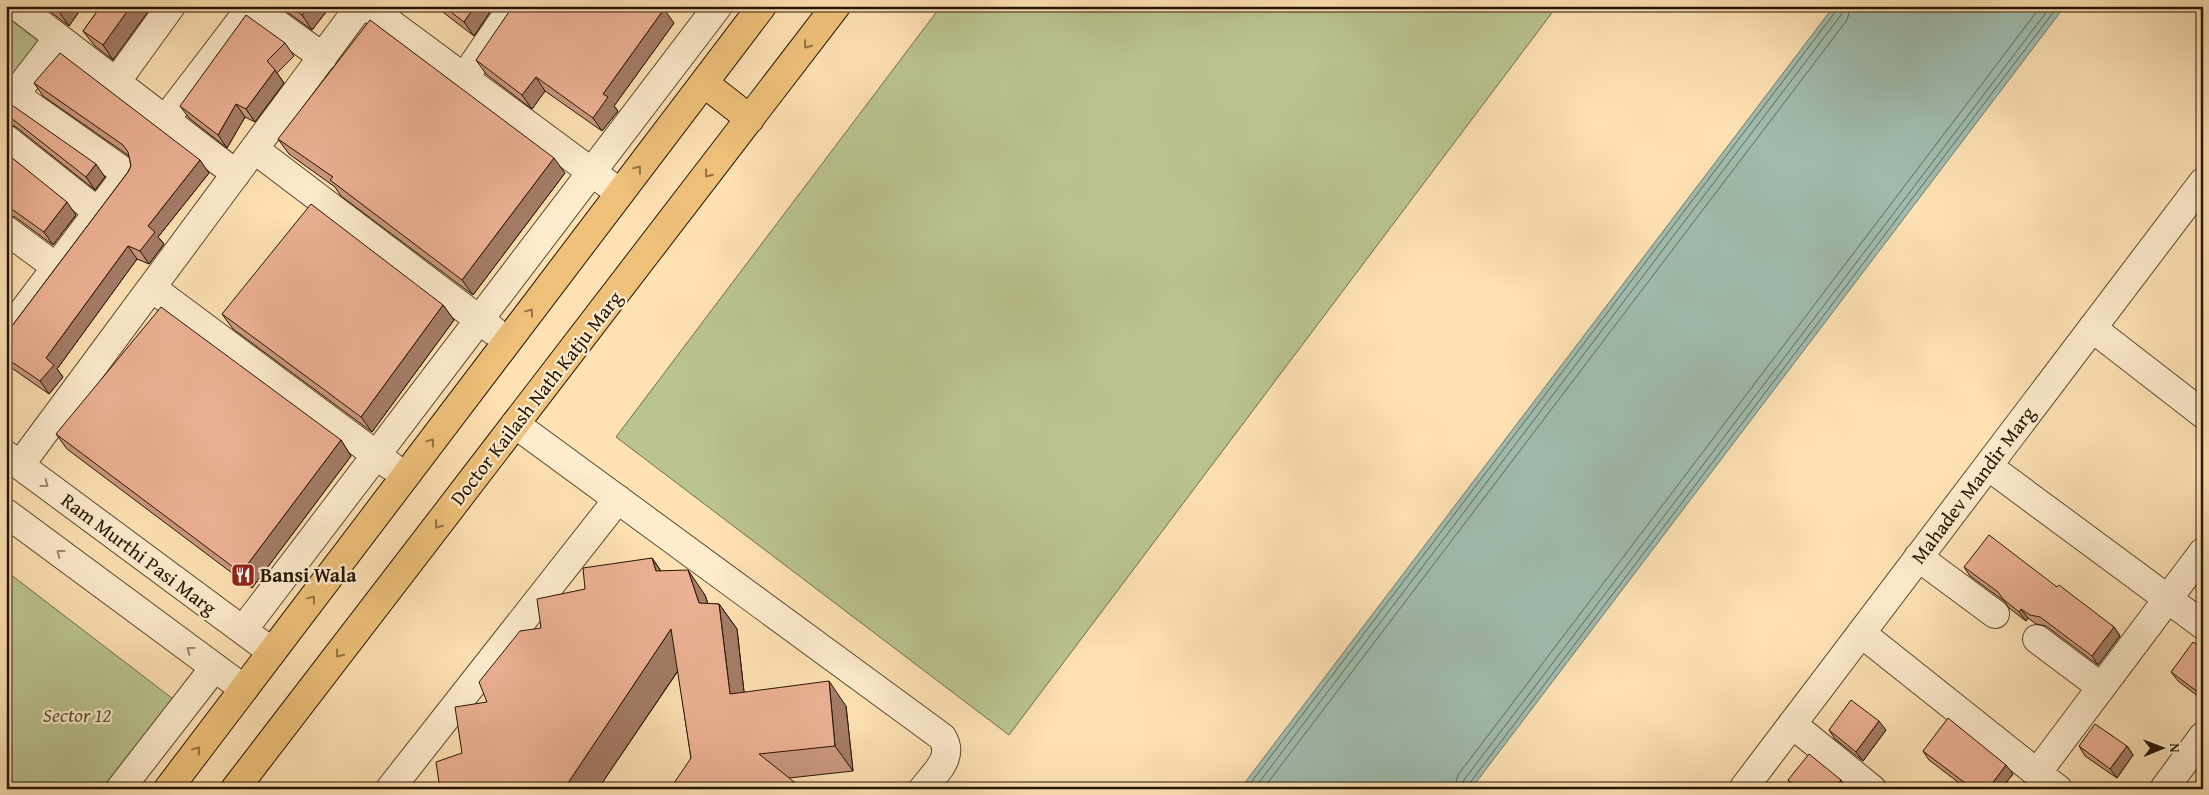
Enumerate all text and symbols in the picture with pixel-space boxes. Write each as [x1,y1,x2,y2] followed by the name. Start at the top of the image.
[804,39,812,48] one-way arrow
[633,166,641,175] one-way arrow
[705,168,713,177] one-way arrow
[443,284,629,511] street label: Doctor Kailash Nath Katju Marg
[524,309,533,318] one-way arrow
[1904,400,2042,570] street label: Mahadev Mandir Marg
[426,439,434,448] one-way arrow
[39,478,49,487] one-way arrow
[56,486,223,622] street label: Ram Murthi Pasi Marg
[436,519,444,528] one-way arrow
[56,550,66,559] one-way arrow
[260,560,357,589] place label: Bansi Wala
[230,562,256,588] restaurant icon: Bansi Wala
[306,595,315,605] one-way arrow
[187,647,196,656] one-way arrow
[336,648,345,657] one-way arrow
[43,700,111,729] park label: Sector 12
[2136,722,2186,772] north arrow
[2165,743,2185,753] text: N
[192,747,200,756] one-way arrow

